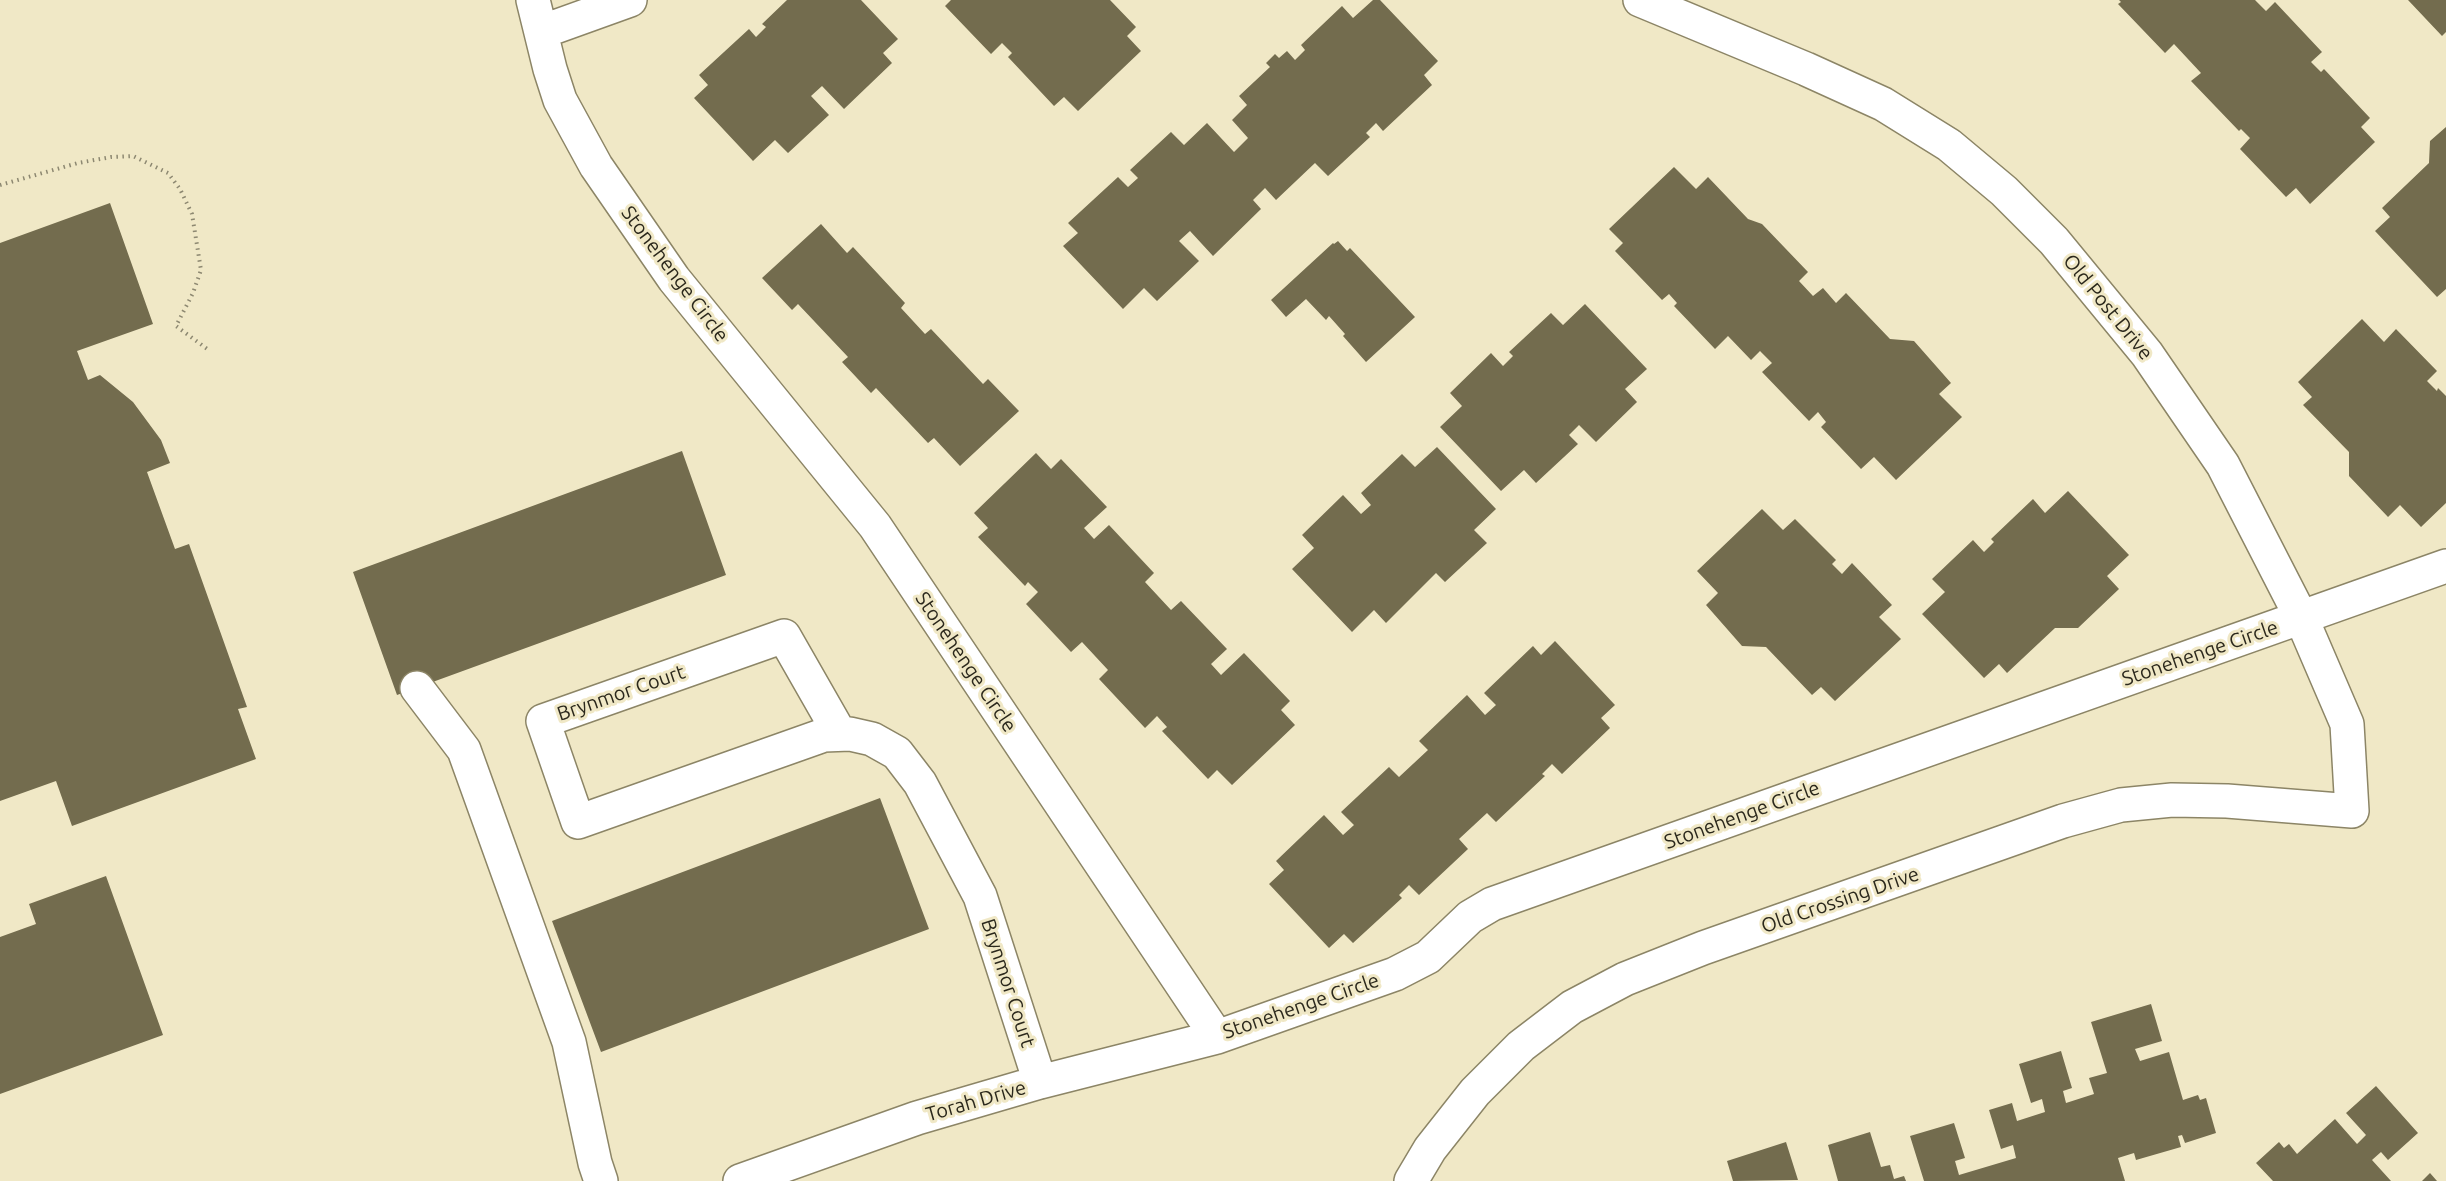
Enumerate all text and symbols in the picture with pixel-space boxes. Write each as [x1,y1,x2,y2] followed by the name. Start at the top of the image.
[616,201,734,347] street label: Stonehenge Circle
[2058,249,2158,365] street label: Old Post Drive
[910,587,1022,737] street label: Stonehenge Circle
[2119,615,2281,691] street label: Stonehenge Circle
[554,660,688,726] street label: Brynmor Court
[1661,776,1823,854] street label: Stonehenge Circle
[1758,862,1922,938] street label: Old Crossing Drive
[976,916,1040,1050] street label: Brynmor Court
[1220,968,1382,1044] street label: Stonehenge Circle
[923,1075,1029,1127] street label: Torah Drive

